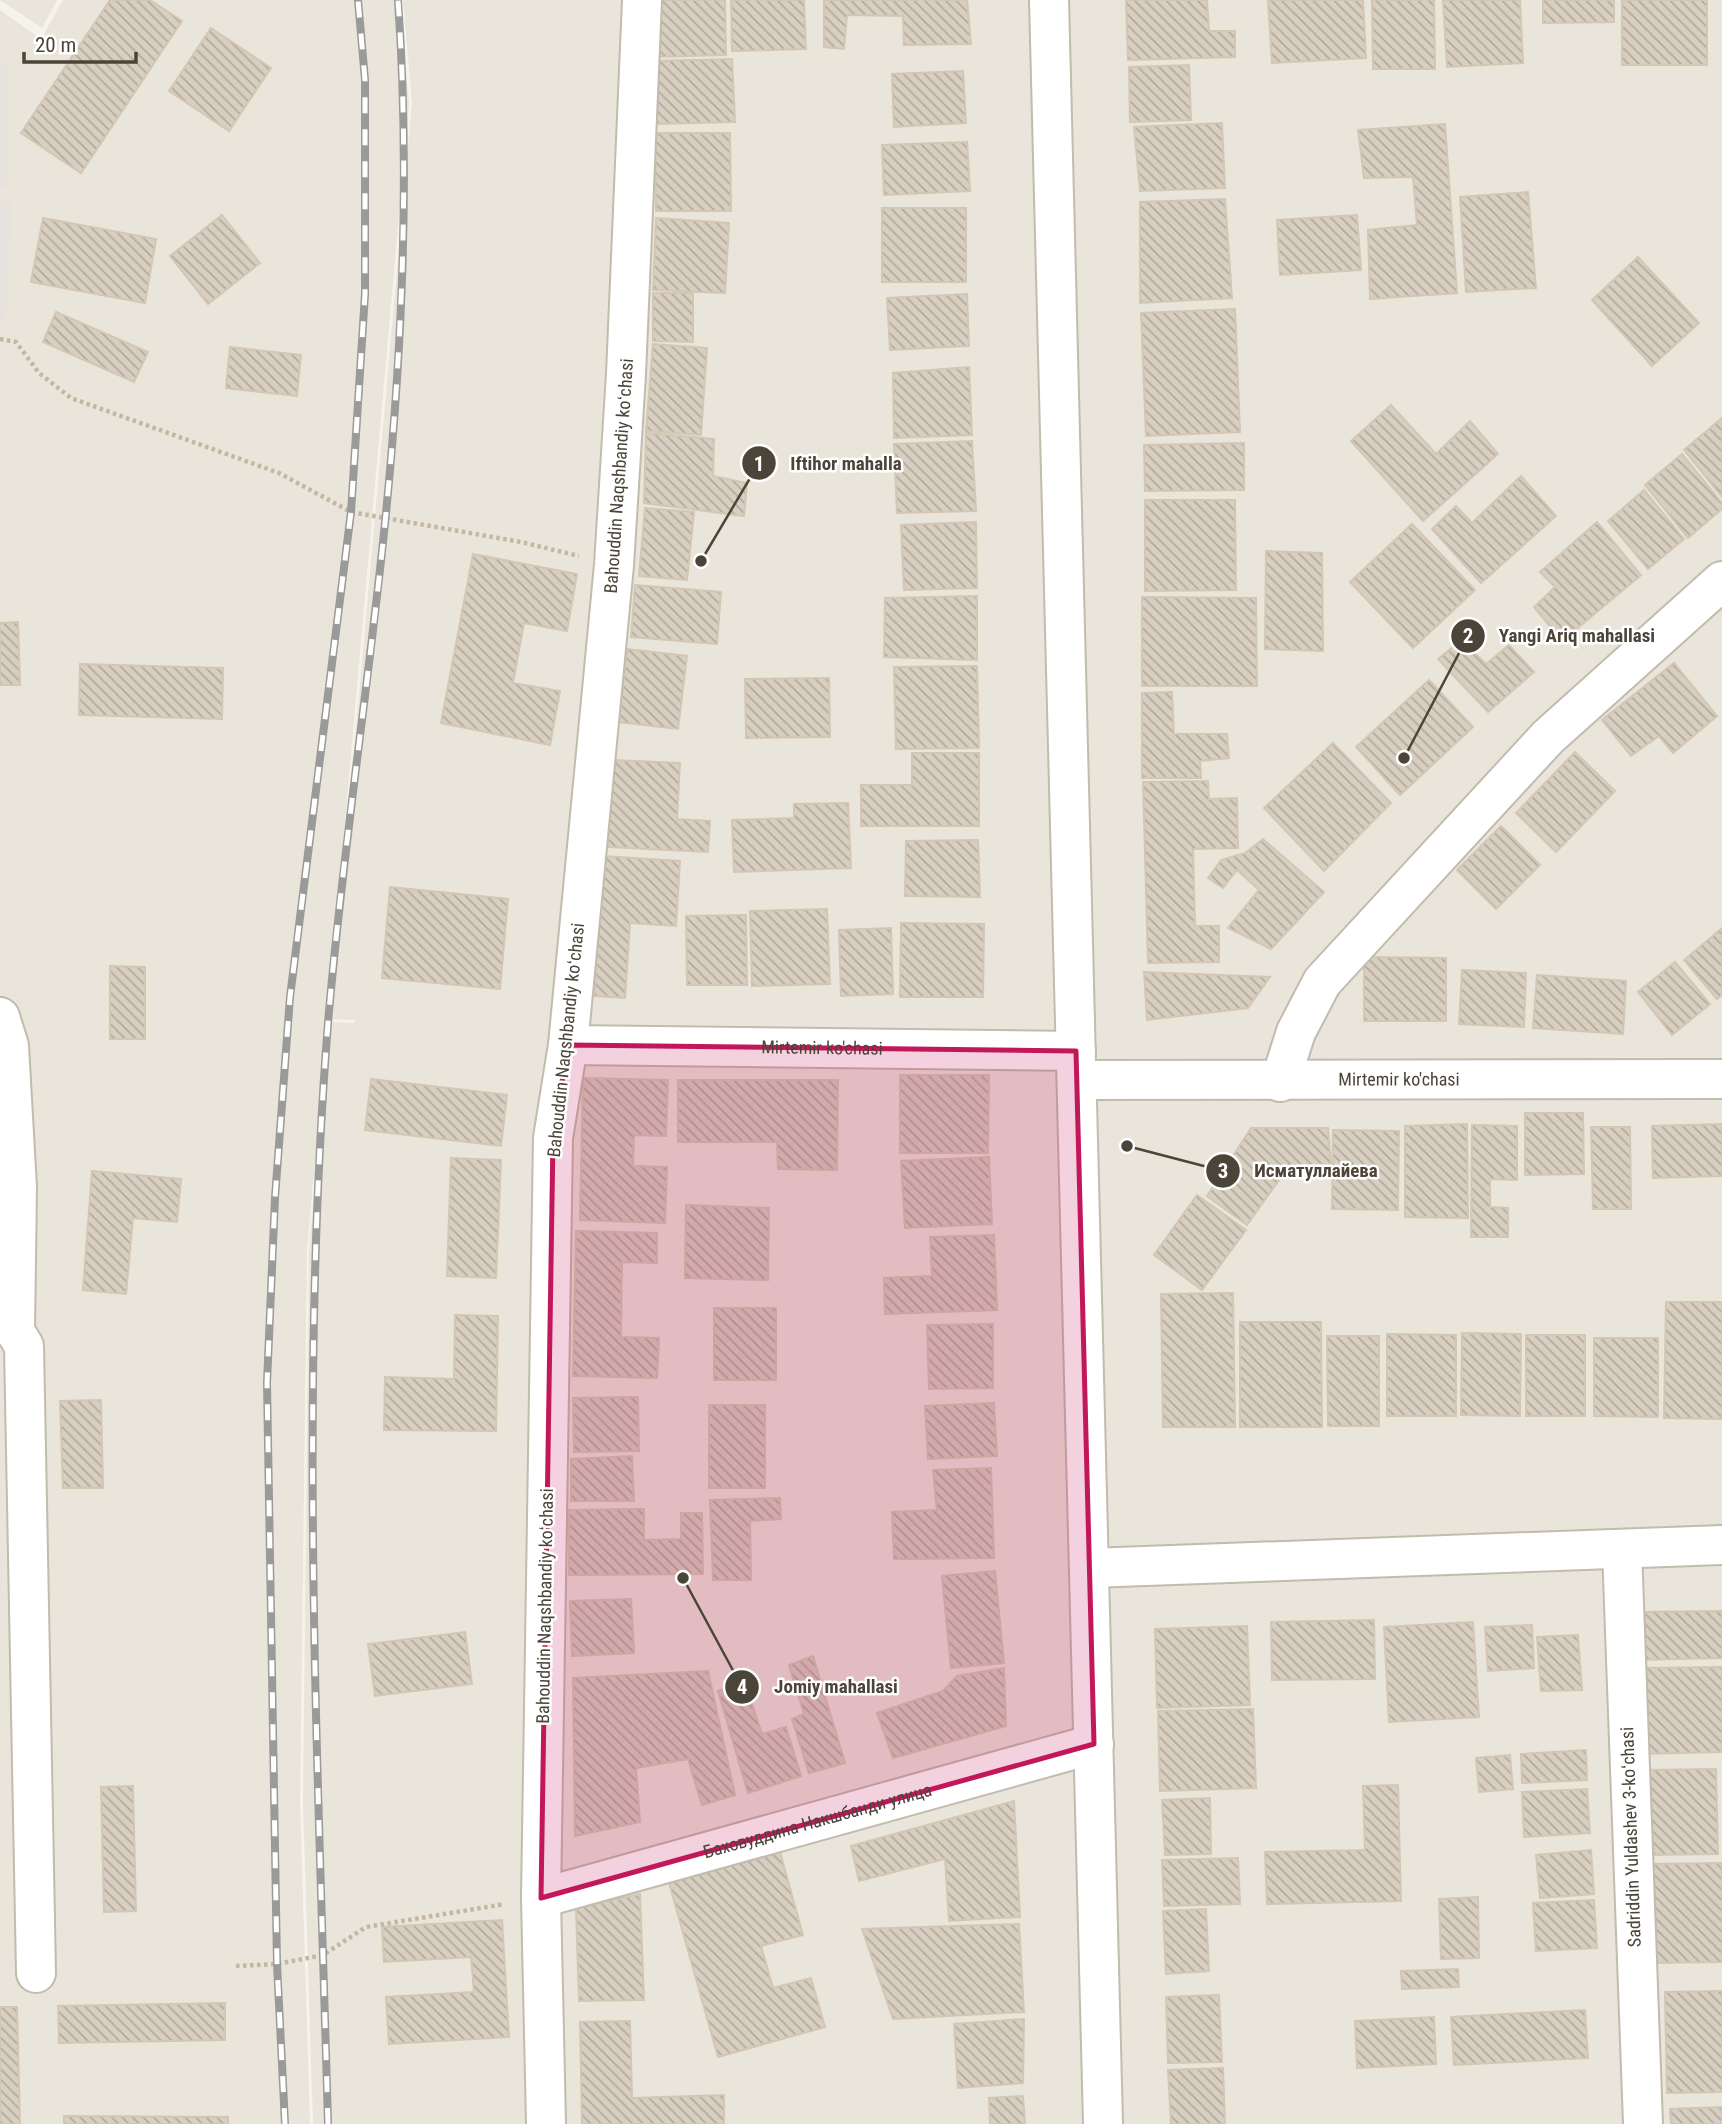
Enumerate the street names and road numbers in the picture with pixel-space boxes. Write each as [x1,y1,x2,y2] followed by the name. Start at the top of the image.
[600,358,637,594] street label: Bahouddin Naqshbandiy koʻchasi
[543,922,588,1158] street label: Bahouddin Naqshbandiy koʻchasi
[761,1036,883,1059] street label: Mirtemir ko'chasi
[1338,1068,1460,1090] street label: Mirtemir ko'chasi
[532,1488,557,1724] street label: Bahouddin Naqshbandiy koʻchasi
[1616,1727,1645,1947] street label: Sadriddin Yuldashev 3-koʻchasi
[701,1779,934,1862] street label: Баховуддина Накшбанди улица

